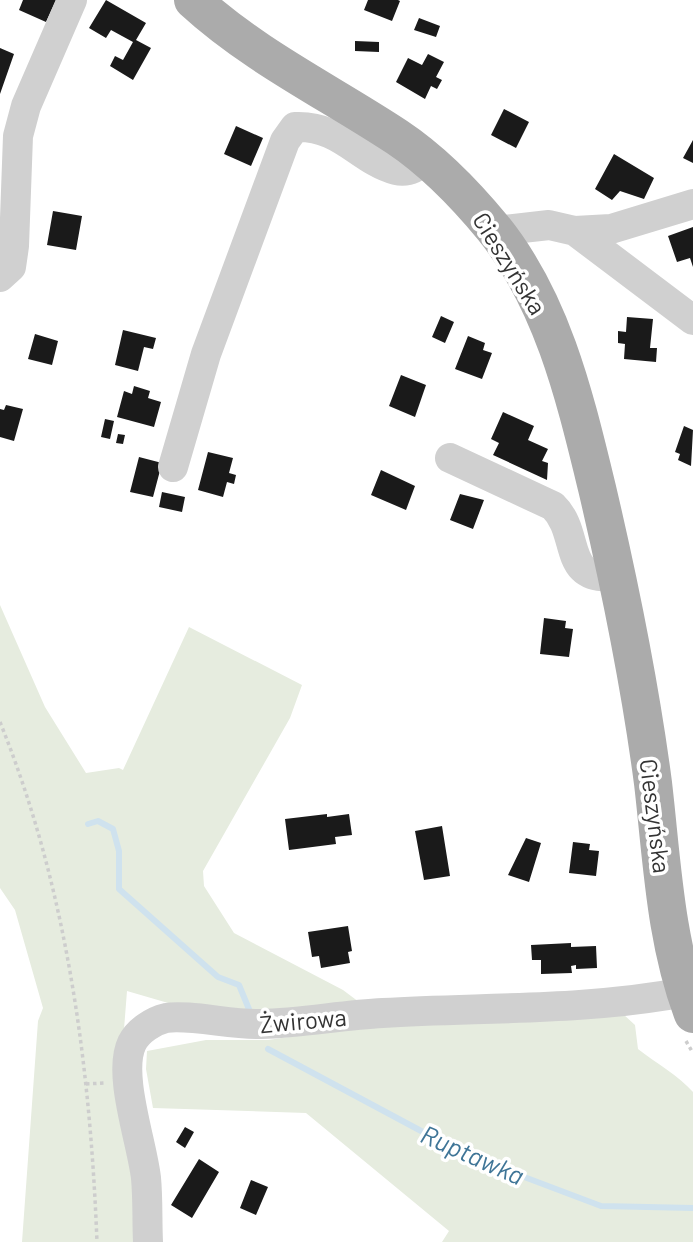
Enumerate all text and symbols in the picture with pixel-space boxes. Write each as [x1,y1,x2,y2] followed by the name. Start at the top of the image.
[467,207,553,319] street label: Cieszyńska
[635,757,677,875] street label: Cieszyńska
[258,1002,348,1038] street label: Żwirowa
[417,1117,529,1191] water label: Ruptawka

